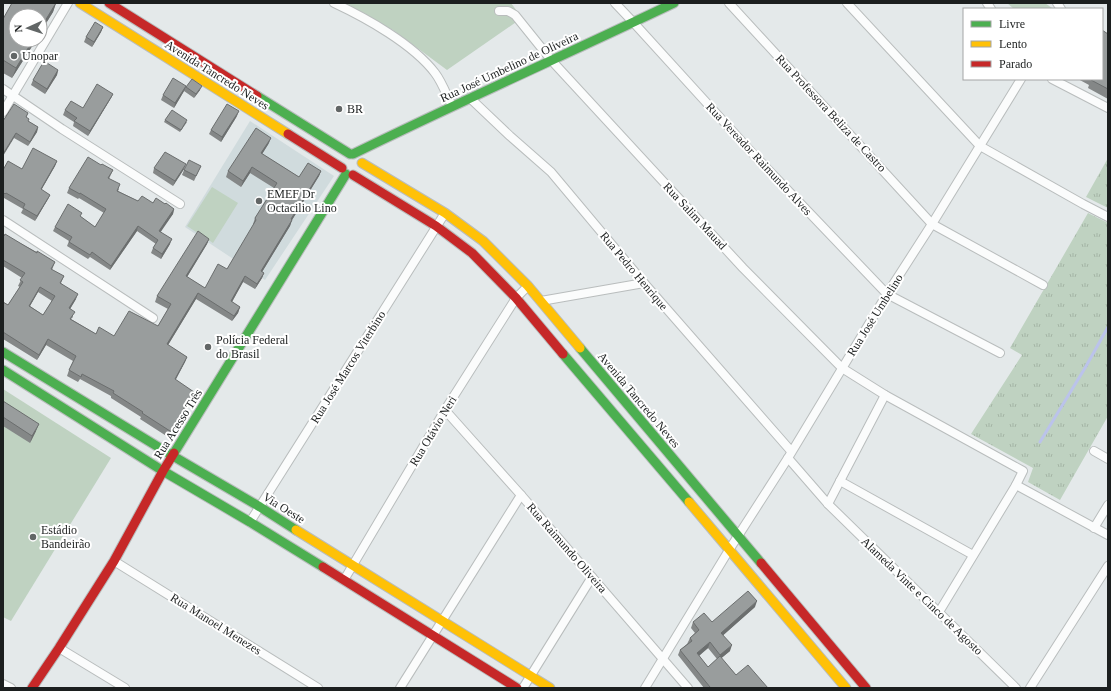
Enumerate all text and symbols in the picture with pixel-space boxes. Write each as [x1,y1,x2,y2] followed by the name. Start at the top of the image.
[8,8,48,48] north arrow
[963,8,1103,80] legend
[999,17,1025,31] text: Livre
[12,24,24,33] text: N
[438,29,581,105] street label: Rua José Umbelino de Oliveira
[162,37,272,113] street label: Avenida Tancredo Neves
[999,37,1027,51] text: Lento
[22,49,58,63] place label: Unopar
[9,51,19,61] marker: Unopar
[773,51,889,175] street label: Rua Professora Beliza de Castro
[999,57,1032,71] text: Parado
[703,100,815,218] street label: Rua Vereador Raimundo Alves
[347,102,363,116] place label: BR
[334,104,344,114] marker: BR
[660,180,730,252] street label: Rua Salim Mauad
[267,187,337,215] place label: EMEF Dr Octacilio Lino
[254,196,264,206] marker: EMEF Dr Octacilio Lino
[597,229,671,313] street label: Rua Pedro Henrique
[844,271,906,359] street label: Rua José Umbelino
[308,308,388,426] street label: Rua José Marcos Viterbino
[216,333,289,361] place label: Polícia Federal do Brasil
[203,342,213,352] marker: Polícia Federal do Brasil
[595,350,683,451] street label: Avenida Tancredo Neves
[151,386,205,462] street label: Rua Acesso Três
[407,393,460,469] street label: Rua Otávio Neri
[260,490,308,526] street label: Via Oeste
[524,500,610,596] street label: Rua Raimundo Oliveira
[41,523,90,551] place label: Estádio Bandeirão
[28,532,38,542] marker: Estádio Bandeirão
[858,534,986,658] street label: Alameda Vinte e Cinco de Agosto
[168,590,264,658] street label: Rua Manoel Menezes

